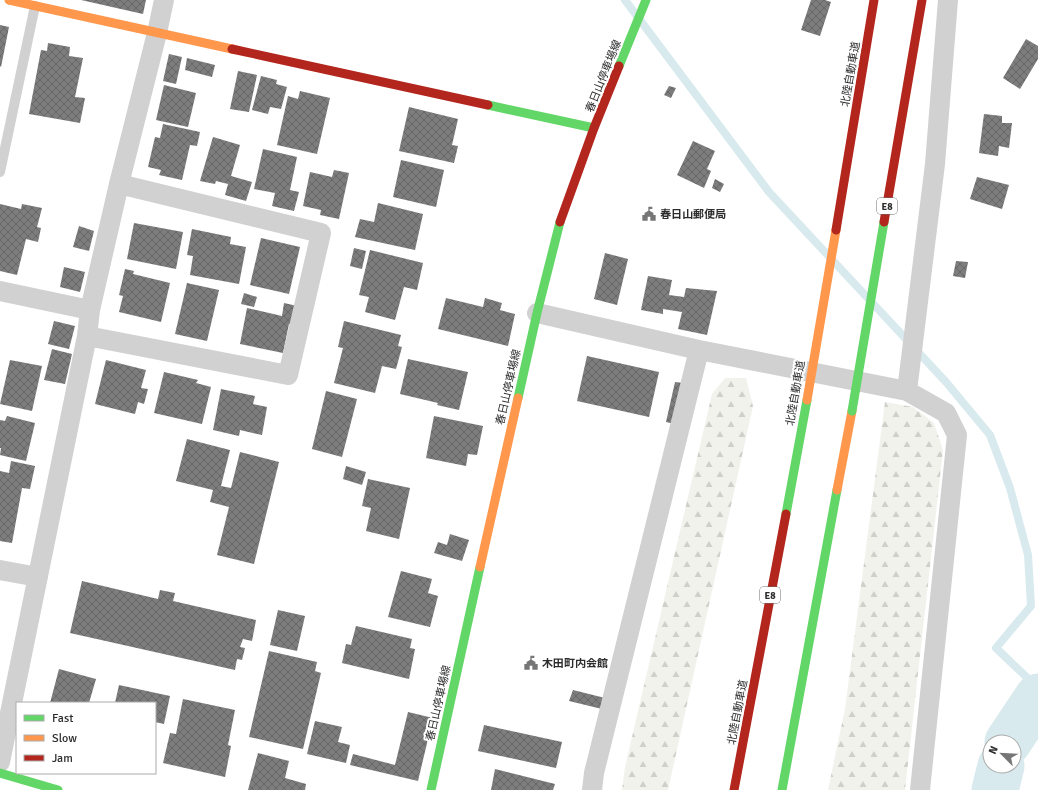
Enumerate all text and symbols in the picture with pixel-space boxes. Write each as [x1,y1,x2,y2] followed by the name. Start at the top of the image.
[583,38,624,114] street label: 春日山停車場線
[838,40,863,108] street label: 北陸自動車道
[877,198,897,214] road number: E8
[641,206,657,222] public building icon: 春日山郵便局
[660,208,726,221] place label: 春日山郵便局
[493,348,523,426] street label: 春日山停車場線
[783,359,808,427] street label: 北陸自動車道
[760,587,780,603] road number: E8
[523,655,539,671] public building icon: 木田町内会館
[542,657,608,670] place label: 木田町内会館
[423,664,453,742] street label: 春日山停車場線
[725,678,750,746] street label: 北陸自動車道
[16,702,156,774] legend
[52,711,73,726] text: Fast
[52,731,77,746] text: Slow
[982,734,1022,774] north arrow
[986,744,1001,756] text: N
[52,751,73,766] text: Jam

